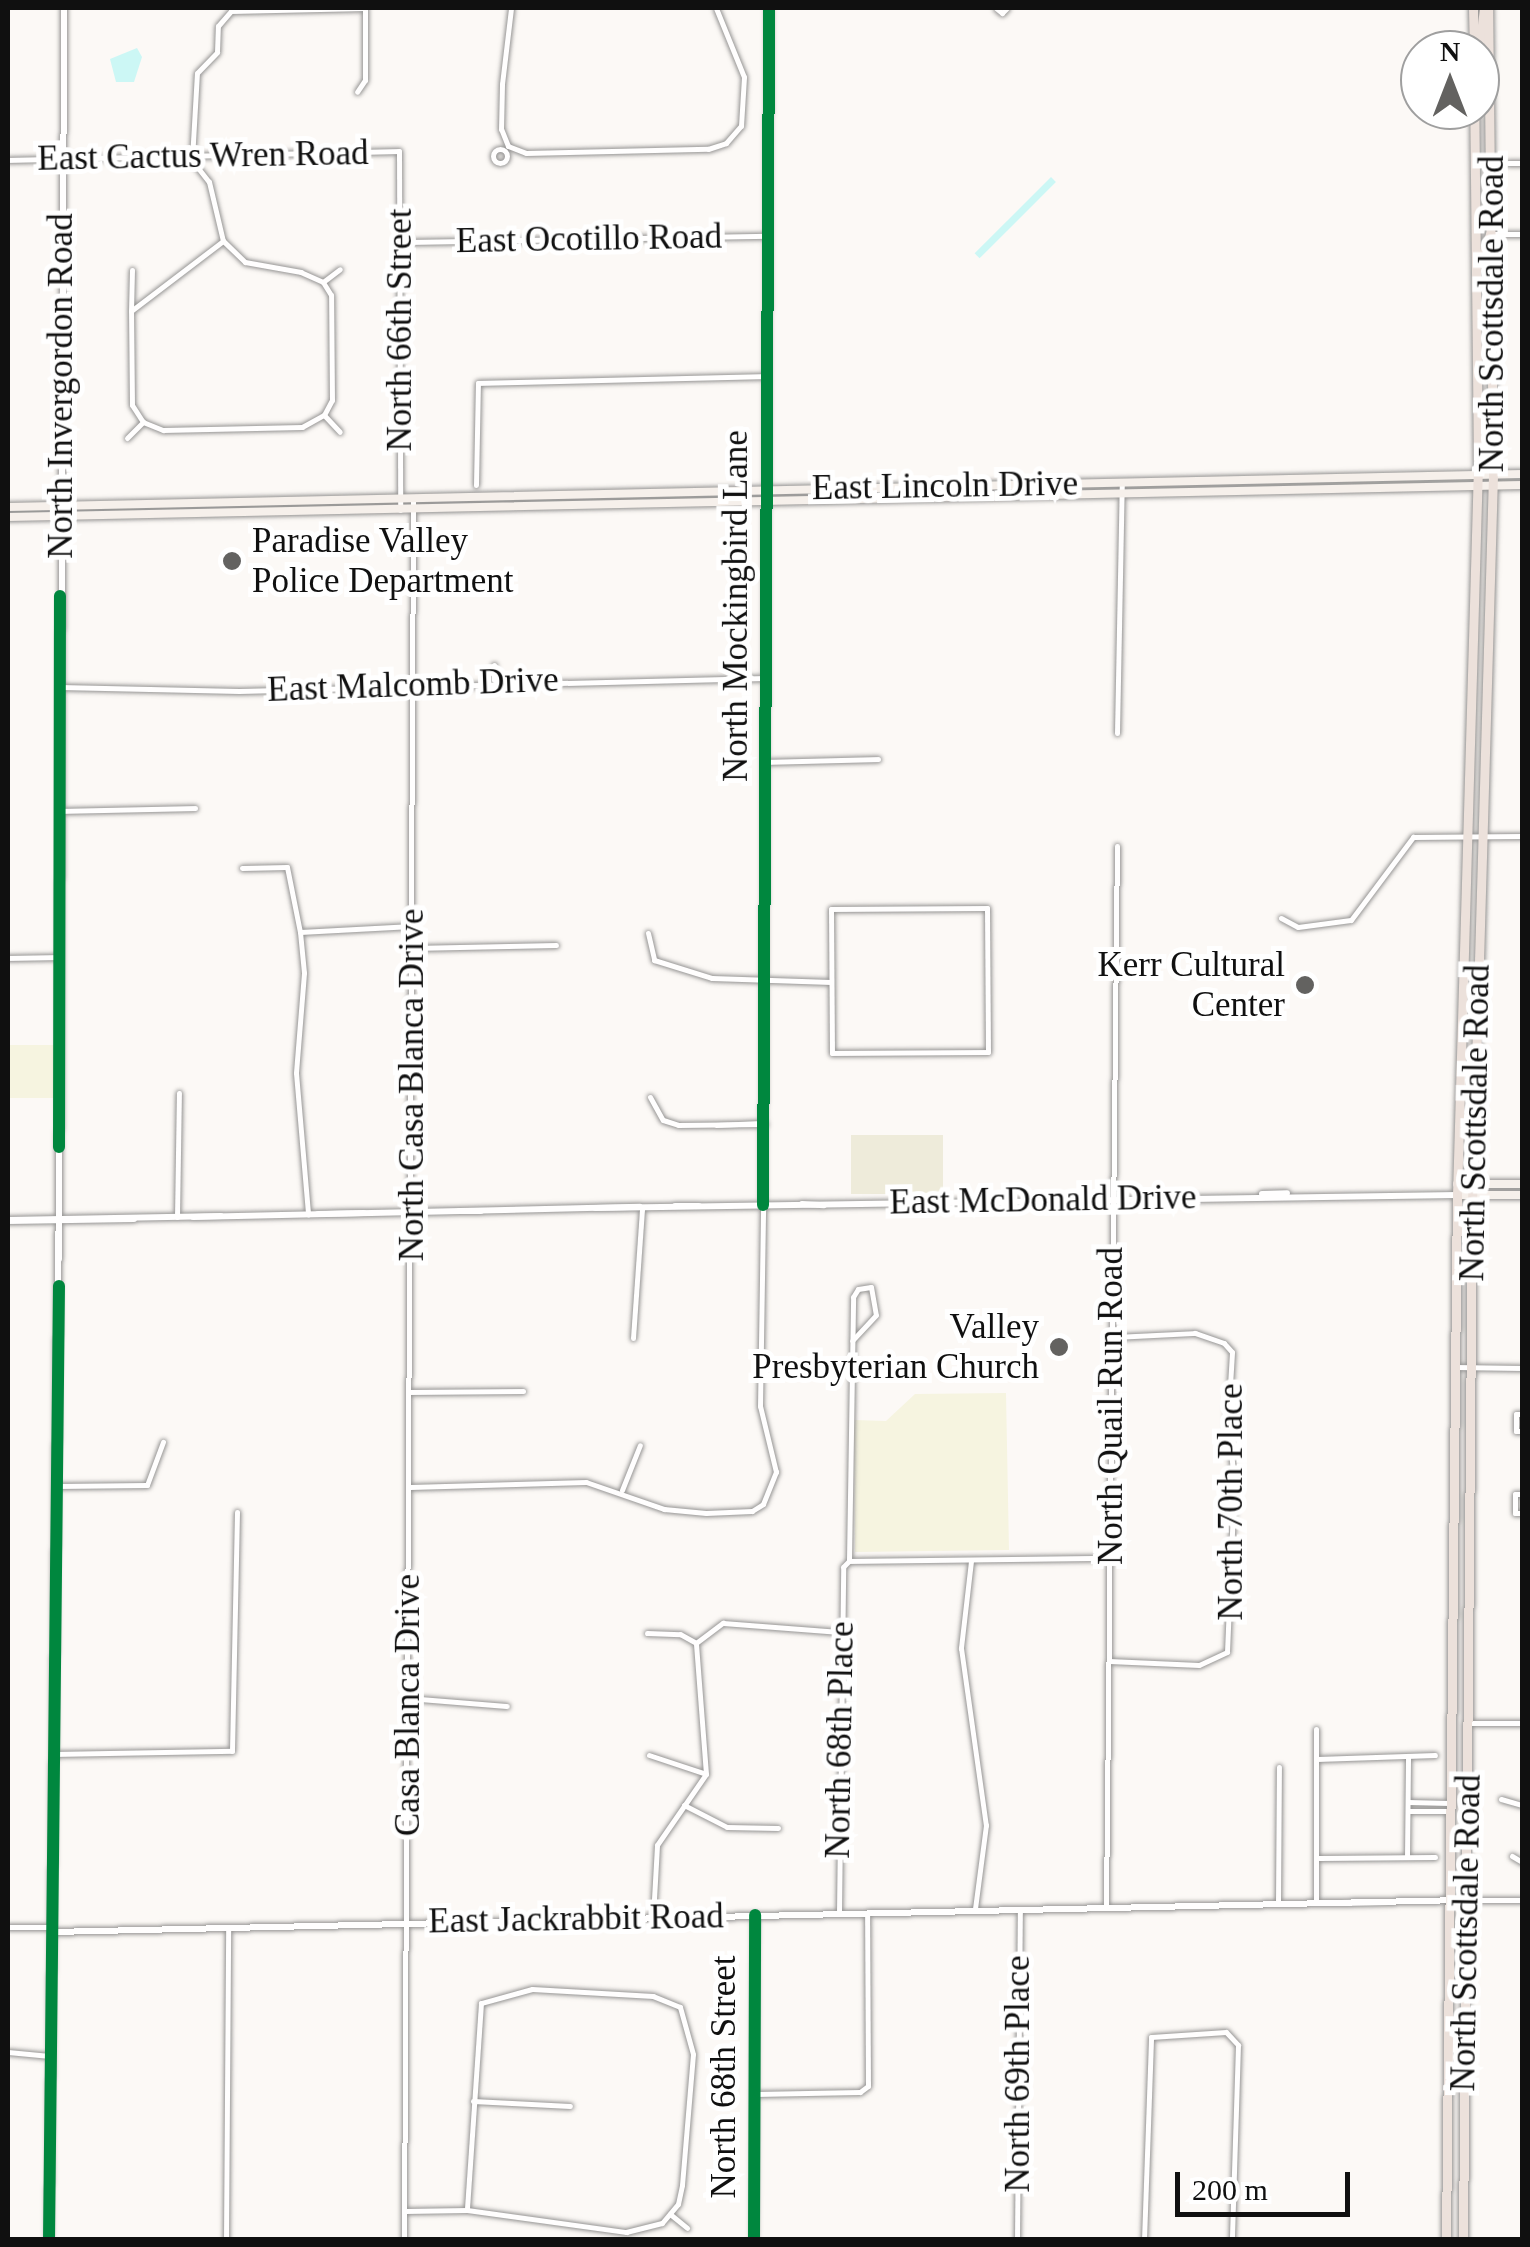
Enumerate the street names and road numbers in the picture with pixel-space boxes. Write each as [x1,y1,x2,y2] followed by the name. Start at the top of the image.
[37,132,369,180] street label: East Cactus Wren Road
[1471,156,1513,472] street label: North Scottsdale Road
[379,208,421,452] street label: North 66th Street
[40,213,82,559] street label: North Invergordon Road
[455,216,723,262] street label: East Ocotillo Road
[715,430,757,782] street label: North Mockingbird Lane
[811,463,1079,509] street label: East Lincoln Drive
[267,659,559,711] street label: East Malcomb Drive
[391,909,433,1261] street label: North Casa Blanca Drive
[1451,964,1499,1282] street label: North Scottsdale Road
[889,1176,1197,1224] street label: East McDonald Drive
[1090,1247,1132,1565] street label: North Quail Run Road
[1210,1383,1252,1621] street label: North 70th Place
[387,1574,429,1836] street label: Casa Blanca Drive
[817,1621,863,1859] street label: North 68th Place
[1442,1774,1490,2092] street label: North Scottsdale Road
[428,1895,724,1943] street label: East Jackrabbit Road
[703,1955,745,2199] street label: North 68th Street
[997,1955,1039,2193] street label: North 69th Place

